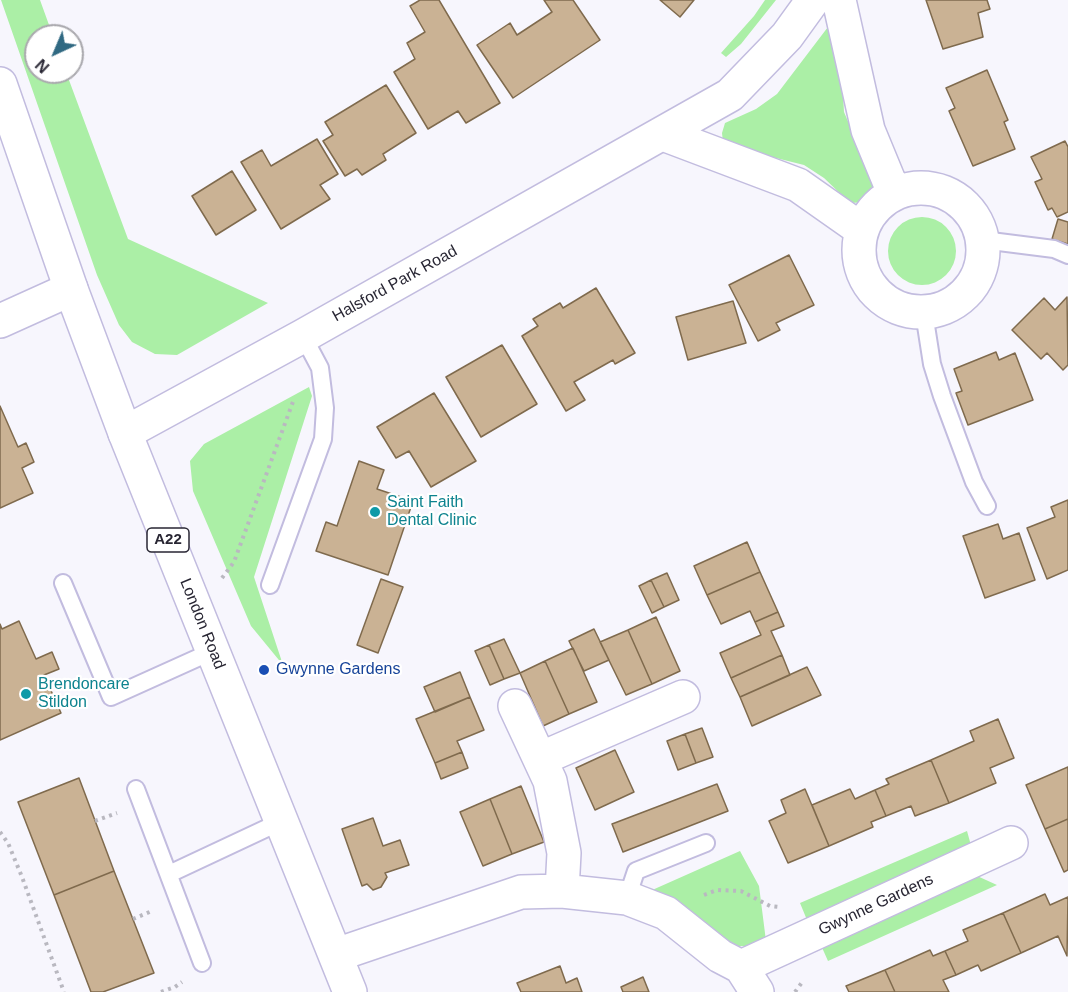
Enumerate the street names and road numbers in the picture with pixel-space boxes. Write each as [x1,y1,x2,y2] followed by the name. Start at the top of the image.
[329,242,461,326] street label: Halsford Park Road
[147,528,189,552] road number: A22
[175,576,229,672] street label: London Road
[816,870,936,940] street label: Gwynne Gardens

